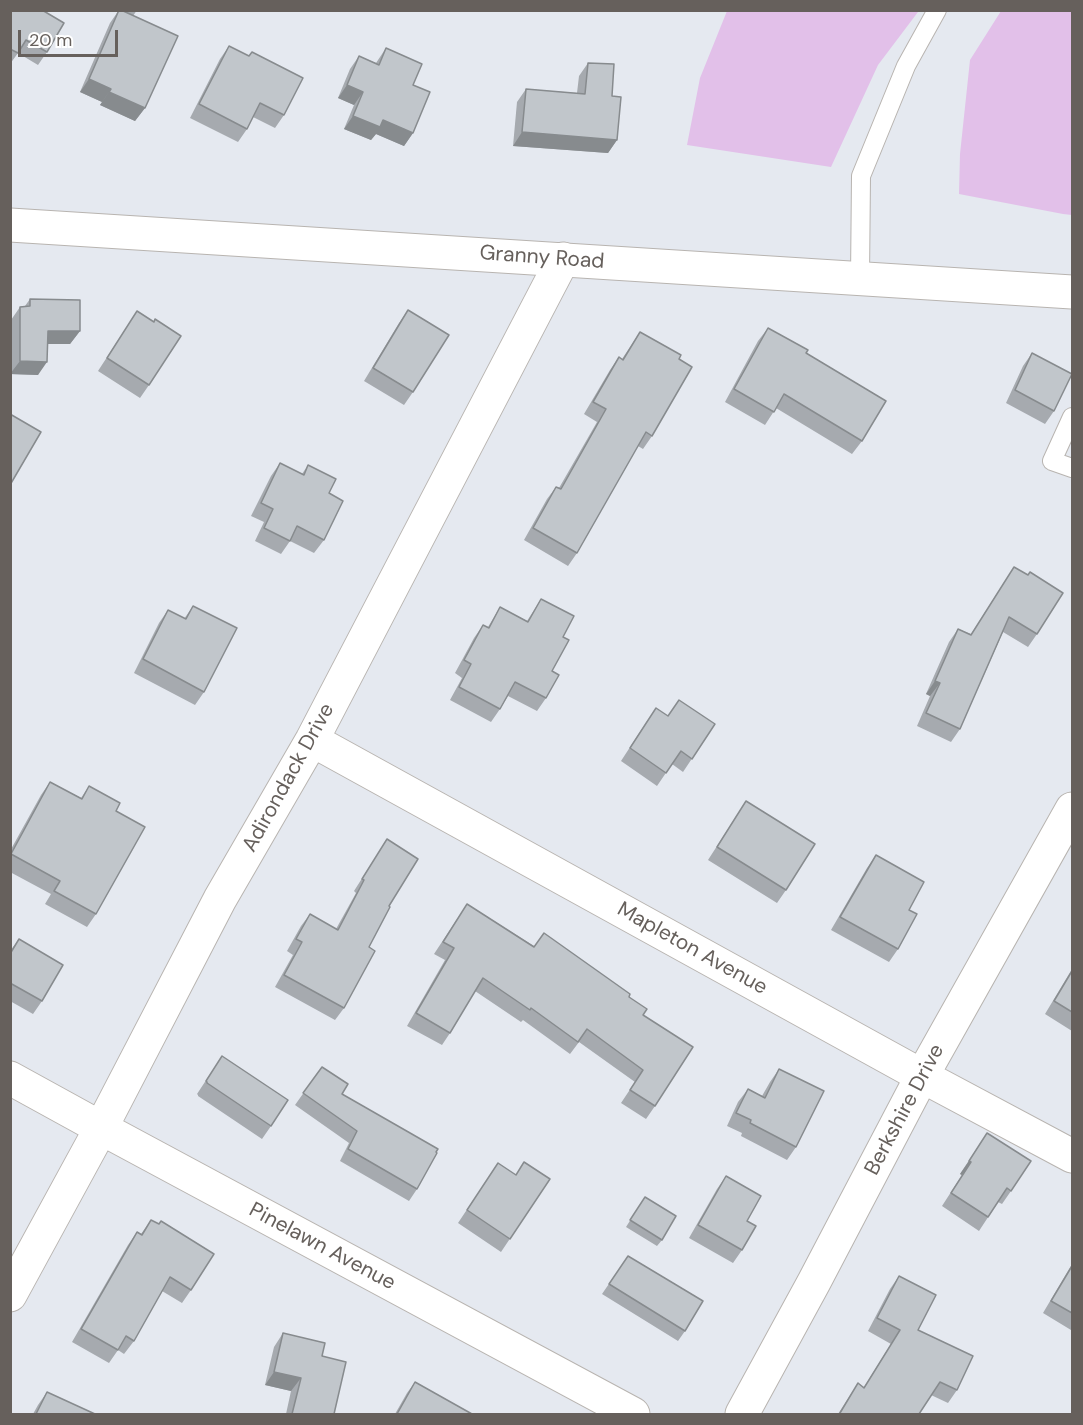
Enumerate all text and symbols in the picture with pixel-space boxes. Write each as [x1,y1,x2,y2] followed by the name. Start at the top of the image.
[21,18,122,56] scale bar
[29,28,72,52] text: 20 m
[479,241,605,275] street label: Granny Road
[238,699,340,857] street label: Adirondack Drive
[612,897,772,1001] street label: Mapleton Avenue
[860,1040,950,1180] street label: Berkshire Drive
[245,1198,399,1296] street label: Pinelawn Avenue

